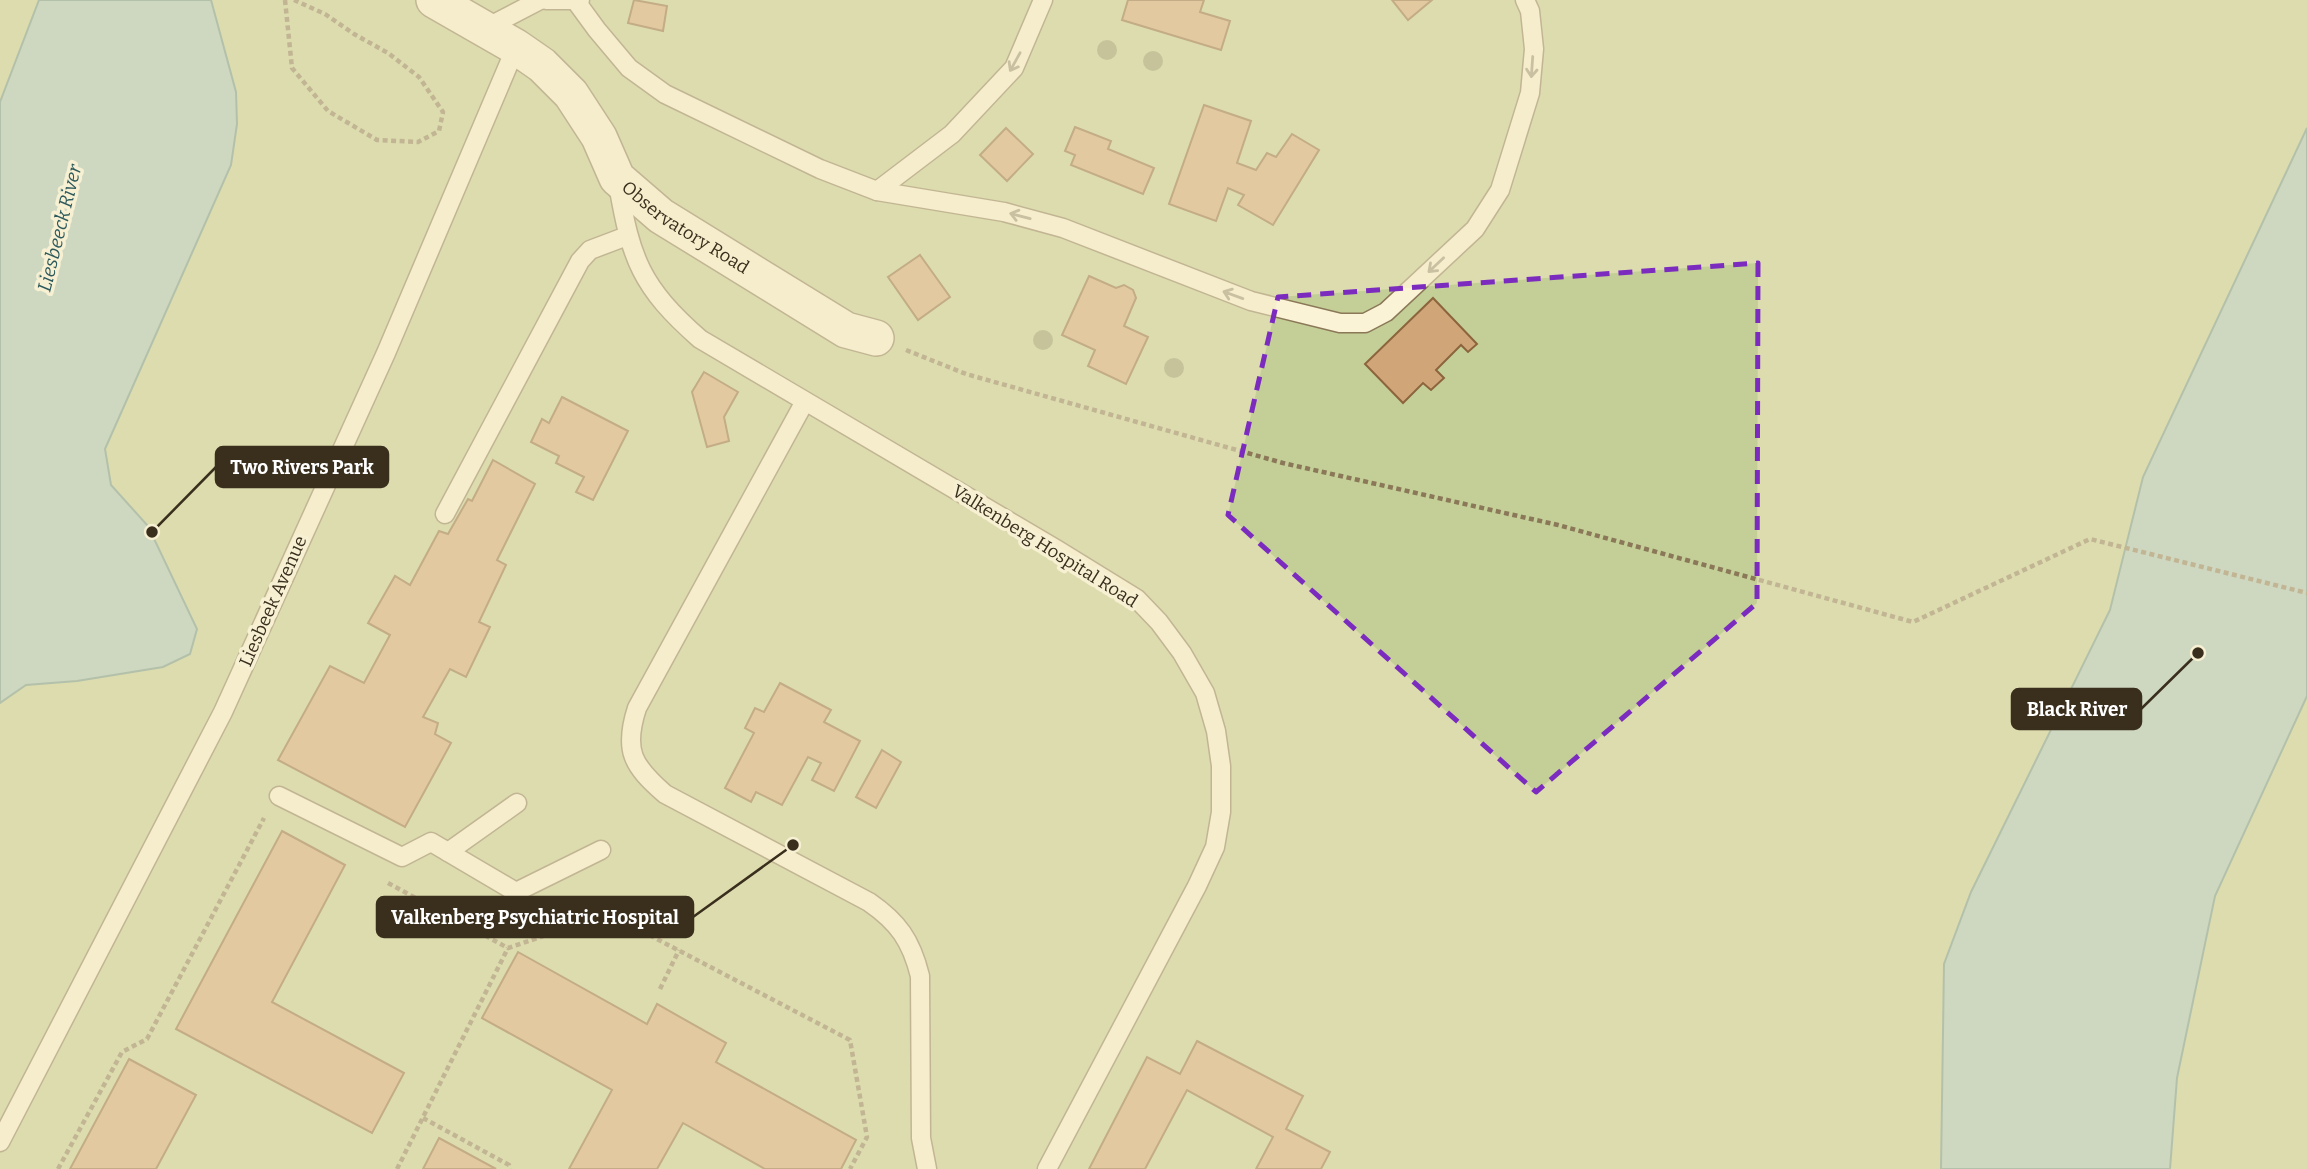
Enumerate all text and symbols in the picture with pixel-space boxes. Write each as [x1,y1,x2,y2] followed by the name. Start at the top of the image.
[1008,51,1021,72] one-way arrow
[1525,55,1538,78] one-way arrow
[33,161,87,294] water label: Liesbeeck River
[617,176,753,279] street label: Observatory Road
[1009,209,1032,222] one-way arrow
[1428,257,1445,274] one-way arrow
[1223,287,1245,300] one-way arrow
[216,447,388,487] callout: Two Rivers Park
[230,456,375,479] text: Two Rivers Park
[948,480,1142,612] street label: Valkenberg Hospital Road
[234,532,312,670] street label: Liesbeek Avenue
[2012,689,2141,729] callout: Black River
[2027,698,2127,721] text: Black River
[377,897,693,937] callout: Valkenberg Psychiatric Hospital
[391,906,679,929] text: Valkenberg Psychiatric Hospital

